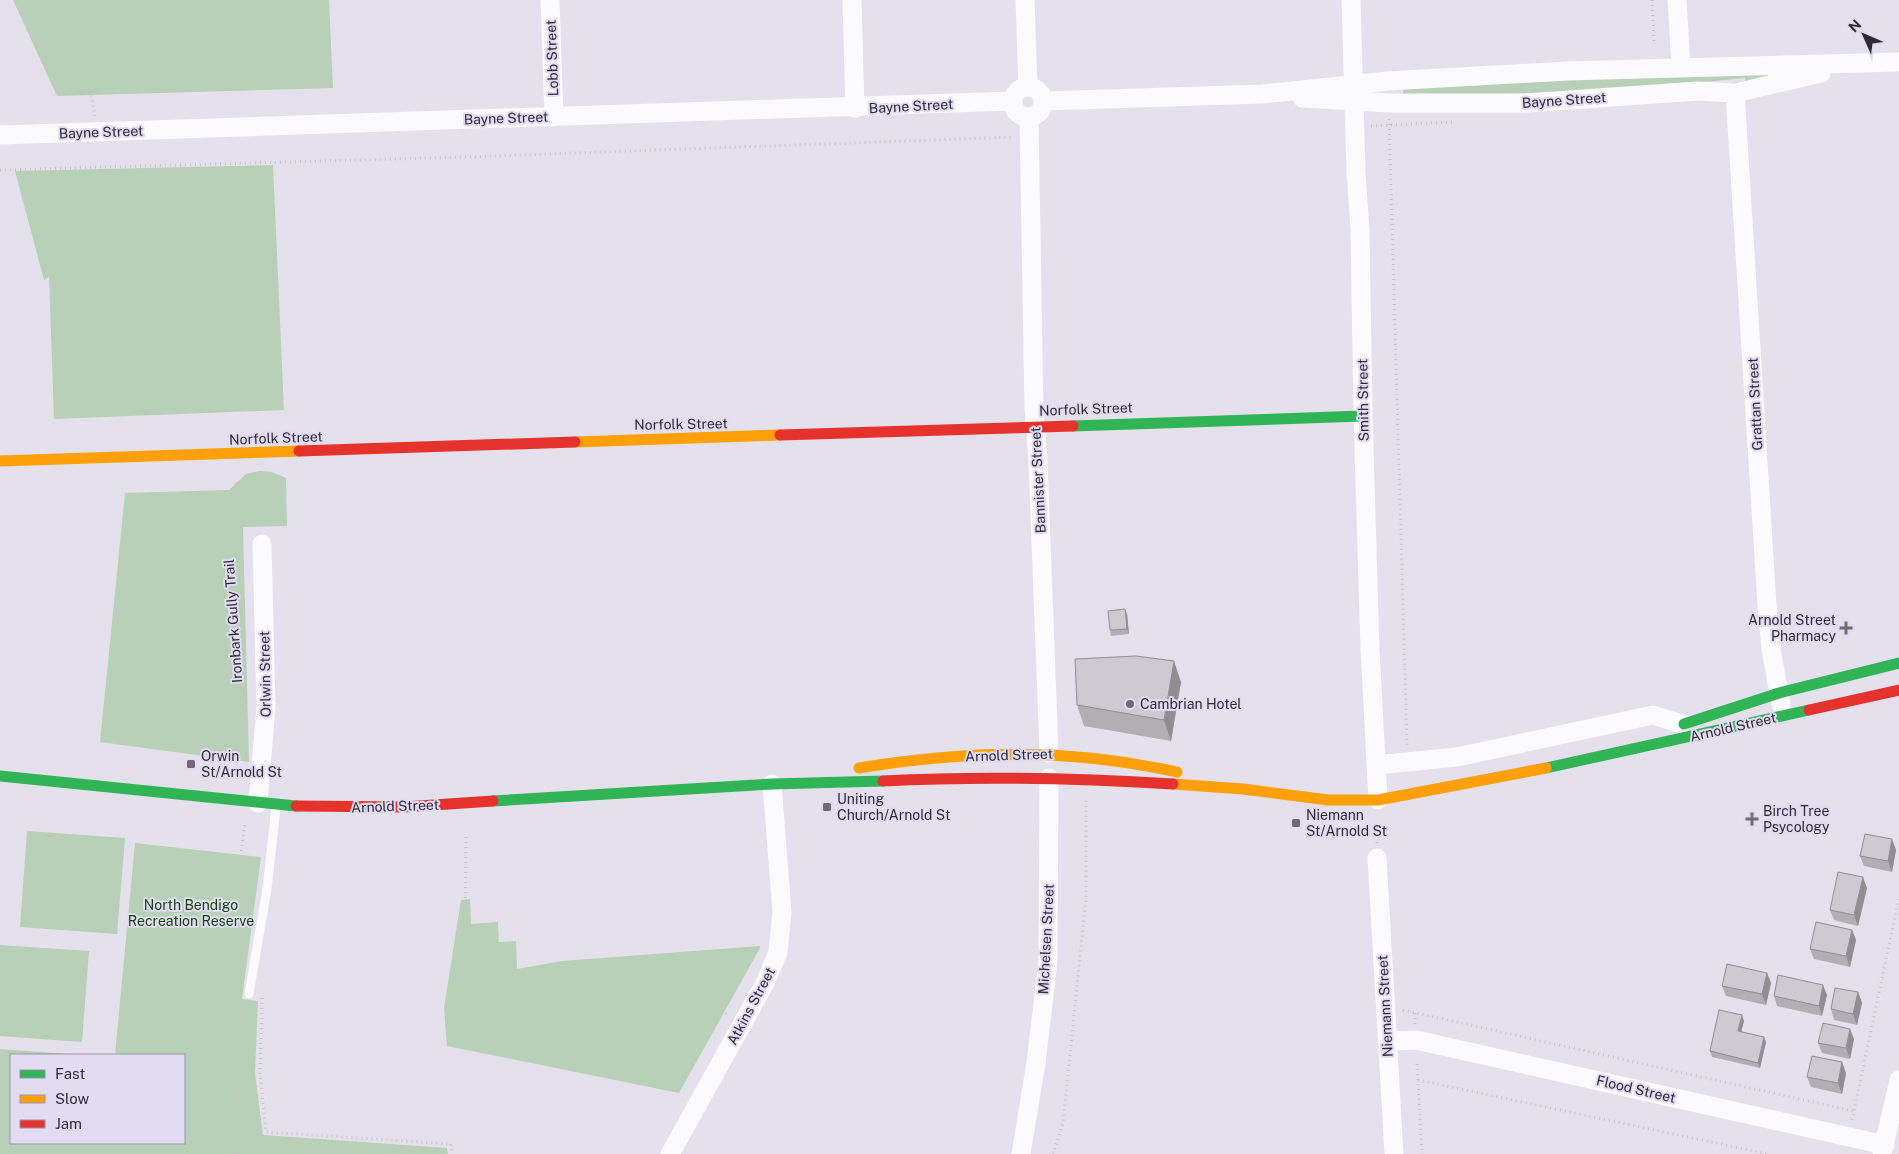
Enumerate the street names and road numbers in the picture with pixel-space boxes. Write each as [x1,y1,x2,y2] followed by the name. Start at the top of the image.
[543,19,561,97] street label: Lobb Street
[1521,89,1607,111] street label: Bayne Street
[868,96,954,116] street label: Bayne Street
[463,109,549,127] street label: Bayne Street
[58,123,144,141] street label: Bayne Street
[1745,357,1765,451] street label: Grattan Street
[1354,358,1372,442] street label: Smith Street
[1039,399,1133,419] street label: Norfolk Street
[634,415,728,433] street label: Norfolk Street
[1027,426,1049,534] street label: Bannister Street
[229,428,323,448] street label: Norfolk Street
[221,559,245,683] street label: Ironbark Gully Trail
[256,631,274,717] street label: Orlwin Street
[1688,709,1778,745] street label: Arnold Street
[965,745,1053,765] street label: Arnold Street
[351,796,439,816] street label: Arnold Street
[1035,883,1057,995] street label: Michelsen Street
[1374,955,1396,1057] street label: Niemann Street
[724,965,778,1047] street label: Atkins Street
[1595,1072,1677,1106] street label: Flood Street

